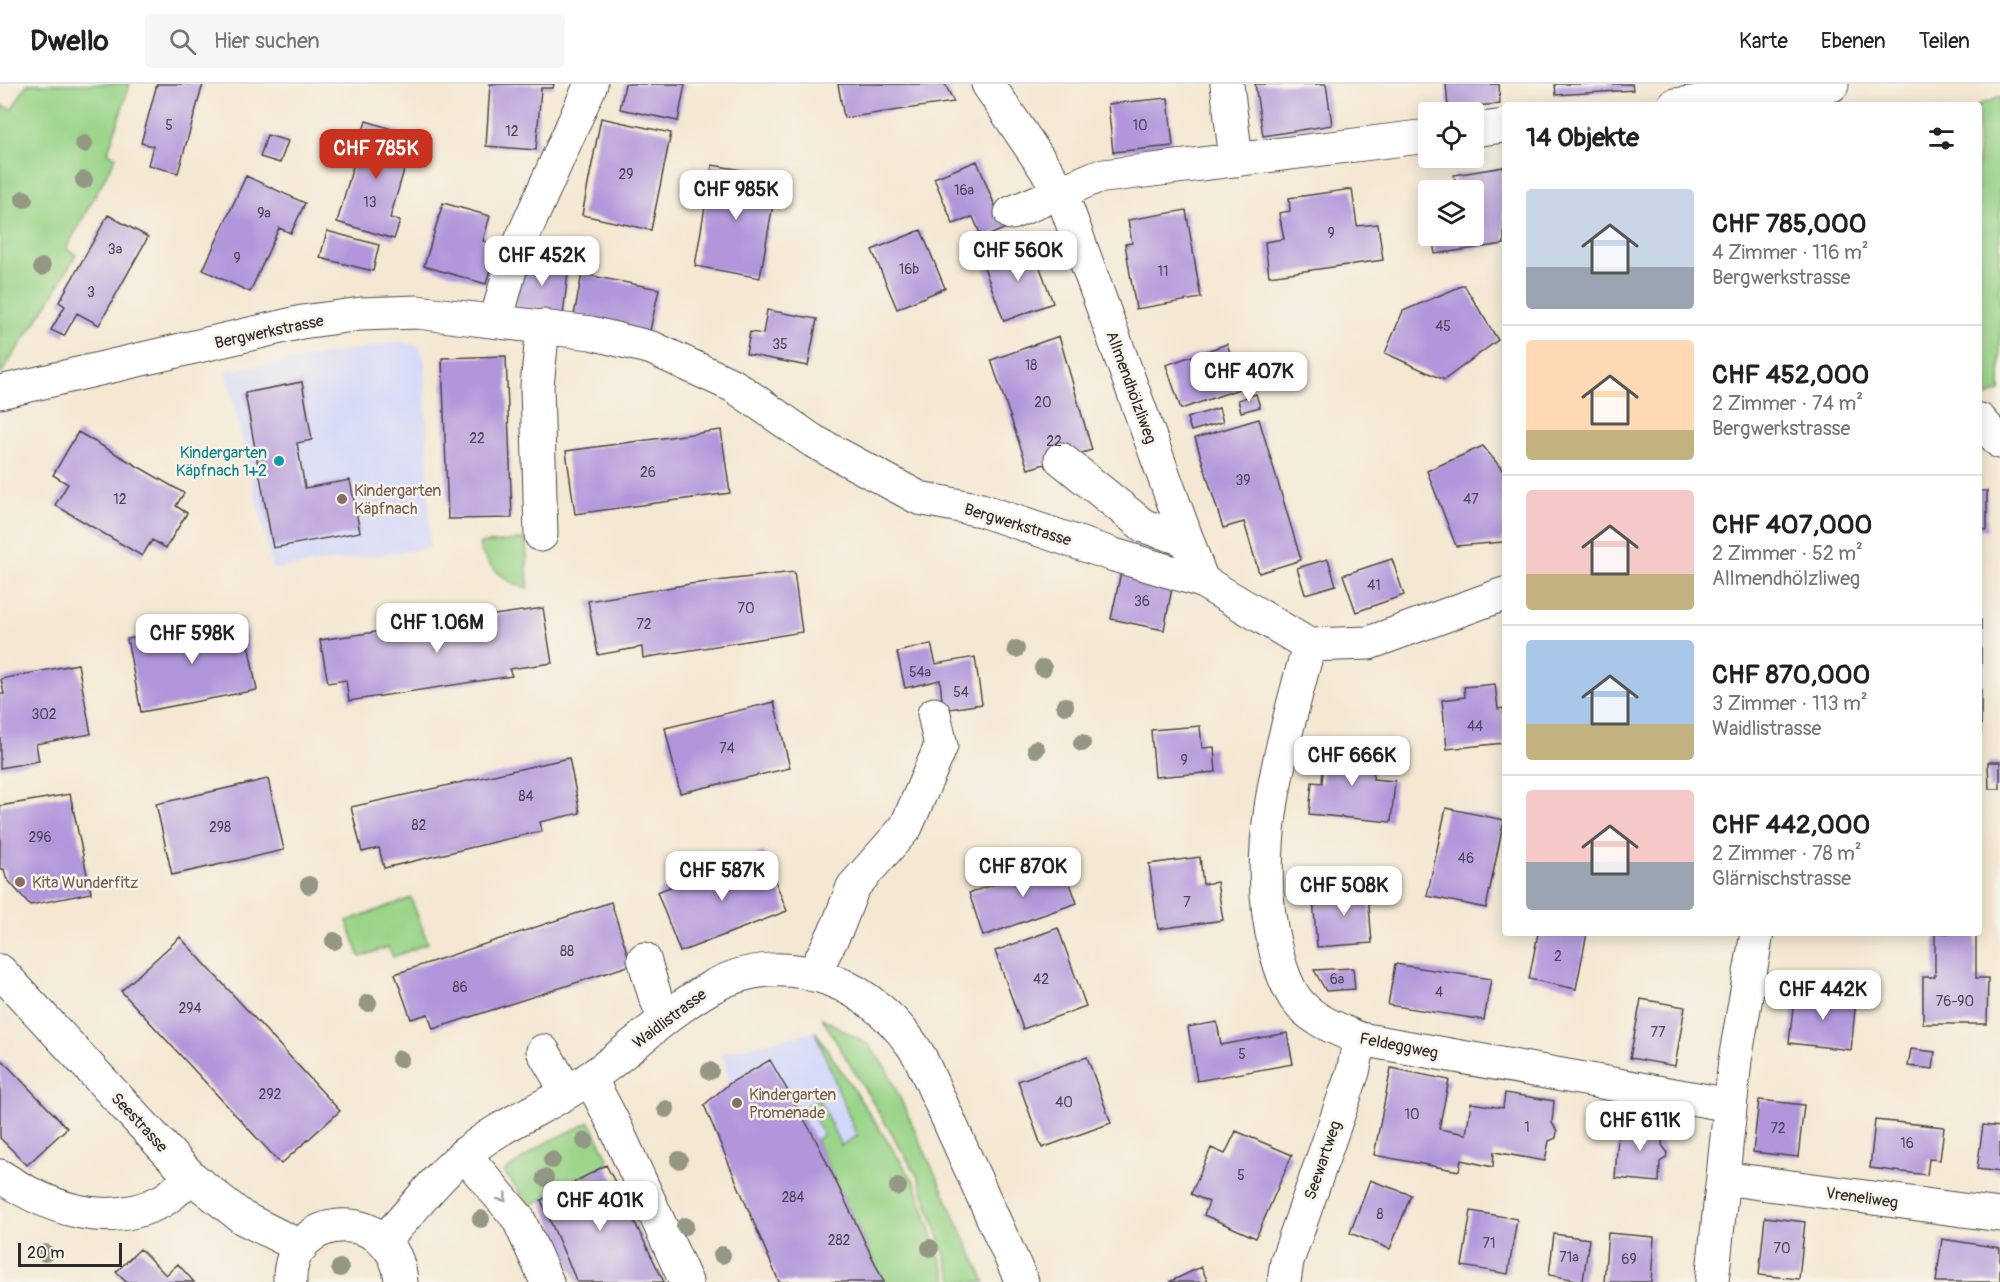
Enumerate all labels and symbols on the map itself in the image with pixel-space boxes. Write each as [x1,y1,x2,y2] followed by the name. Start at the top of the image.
[165,117,173,134] house number: 5
[1132,117,1148,134] house number: 10
[505,123,519,140] house number: 12
[314,129,438,180] pin: CHF 785K
[618,166,634,183] house number: 29
[674,170,798,221] pin: CHF 985K
[954,182,974,199] house number: 16a
[363,194,377,211] house number: 13
[257,205,271,222] house number: 9a
[1327,225,1335,242] house number: 9
[956,231,1080,282] pin: CHF 560K
[480,236,604,287] pin: CHF 452K
[108,241,122,258] house number: 3a
[233,250,241,267] house number: 9
[899,261,919,278] house number: 16b
[1158,263,1168,280] house number: 11
[87,284,95,301] house number: 3
[213,311,326,353] street label: Bergwerkstrasse
[1435,318,1451,335] house number: 45
[1101,328,1161,446] street label: Allmendhölzliweg
[772,336,788,353] house number: 35
[1187,352,1311,403] pin: CHF 407K
[1025,357,1037,374] house number: 18
[1034,394,1052,411] house number: 20
[469,430,485,447] house number: 22
[1046,433,1062,450] house number: 22
[176,443,267,481] place label: Kindergarten Käpfnach 1+2
[272,454,286,468] marker: Kindergarten Käpfnach 1+2
[640,464,656,481] house number: 26
[1235,472,1251,489] house number: 39
[354,481,441,519] place label: Kindergarten Käpfnach
[113,491,127,508] house number: 12
[1463,491,1479,508] house number: 47
[335,492,349,506] marker: Kindergarten Käpfnach
[962,499,1074,551] street label: Bergwerkstrasse
[1367,577,1381,594] house number: 41
[1134,593,1150,610] house number: 36
[738,600,754,617] house number: 70
[368,603,506,654] pin: CHF 1.06M
[130,614,254,665] pin: CHF 598K
[636,616,652,633] house number: 72
[909,664,931,681] house number: 54a
[953,684,969,701] house number: 54
[31,706,57,723] house number: 302
[1467,718,1483,735] house number: 44
[1290,736,1414,787] pin: CHF 666K
[719,740,735,757] house number: 74
[1180,752,1188,769] house number: 9
[518,788,534,805] house number: 84
[412,817,427,834] house number: 82
[209,819,231,836] house number: 298
[28,829,52,846] house number: 296
[961,847,1085,898] pin: CHF 870K
[1458,850,1474,867] house number: 46
[660,851,784,902] pin: CHF 587K
[1282,866,1406,917] pin: CHF 508K
[32,873,138,893] place label: Kita Wunderfitz
[13,875,27,889] marker: Kita Wunderfitz
[1183,894,1191,911] house number: 7
[560,943,574,960] house number: 88
[1554,948,1562,965] house number: 2
[1761,970,1885,1021] pin: CHF 442K
[1033,971,1049,988] house number: 42
[1330,971,1344,988] house number: 6a
[452,979,468,996] house number: 86
[629,984,711,1053] street label: Waidlistrasse
[1435,984,1443,1001] house number: 4
[1936,993,1974,1010] house number: 76-90
[178,1000,202,1017] house number: 294
[1651,1024,1666,1041] house number: 77
[1358,1029,1440,1063] street label: Feldeggweg
[1238,1046,1246,1063] house number: 5
[749,1085,836,1123] place label: Kindergarten Promenade
[259,1086,282,1103] house number: 292
[107,1089,172,1157] street label: Seestrasse
[1055,1094,1073,1111] house number: 40
[730,1096,744,1110] marker: Kindergarten Promenade
[1578,1101,1702,1152] pin: CHF 611K
[1404,1106,1420,1123] house number: 10
[1300,1118,1346,1202] street label: Seewartweg
[1524,1119,1530,1136] house number: 1
[1770,1120,1786,1137] house number: 72
[1900,1135,1914,1152] house number: 16
[1237,1167,1245,1184] house number: 5
[538,1181,662,1232] pin: CHF 401K
[1824,1183,1899,1213] street label: Vreneliweg
[781,1189,805,1206] house number: 284
[495,1192,506,1203] one-way arrow
[1376,1206,1384,1223] house number: 8
[828,1232,851,1249] house number: 282
[1483,1235,1495,1252] house number: 71
[18,1240,122,1268] scale bar
[1774,1240,1790,1257] house number: 70
[1559,1249,1579,1266] house number: 71a
[1621,1251,1637,1268] house number: 69

